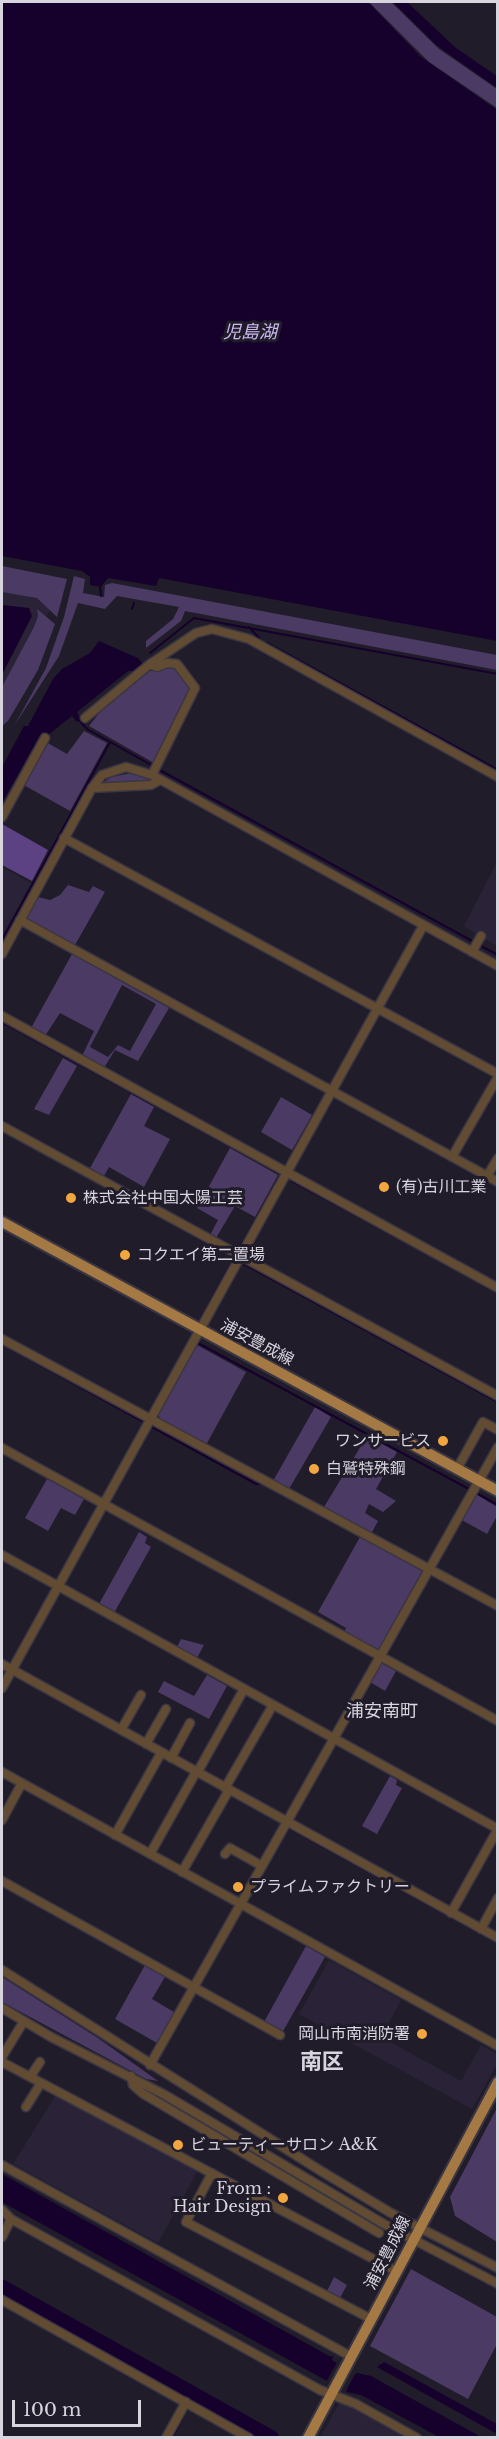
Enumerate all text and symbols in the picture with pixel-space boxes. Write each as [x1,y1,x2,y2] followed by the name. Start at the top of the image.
[223,322,277,344] water label: 児島湖
[396,1177,487,1197] place label: (有)古川工業
[377,1180,391,1194] marker: (有)古川工業
[83,1188,243,1208] place label: 株式会社中国太陽工芸
[64,1191,78,1205] marker: 株式会社中国太陽工芸
[137,1245,265,1265] place label: コクエイ第二置場
[118,1248,132,1262] marker: コクエイ第二置場
[217,1316,297,1370] street label: 浦安豊成線
[335,1431,431,1451] place label: ワンサービス
[436,1434,450,1448] marker: ワンサービス
[326,1459,406,1479] place label: 白鷲特殊鋼
[307,1462,321,1476] marker: 白鷲特殊鋼
[346,1701,418,1723] district label: 浦安南町
[250,1877,410,1897] place label: プライムファクトリー
[231,1880,245,1894] marker: プライムファクトリー
[298,2024,410,2044] place label: 岡山市南消防署
[415,2027,429,2041] marker: 岡山市南消防署
[300,2050,344,2076] district label: 南区
[190,2135,377,2155] place label: ビューティーサロン A&K
[171,2138,185,2152] marker: ビューティーサロン A&K
[173,2179,271,2217] place label: From : Hair Design
[276,2191,290,2205] marker: From : Hair Design
[361,2213,415,2293] street label: 浦安豊成線
[15,2388,144,2426] scale bar
[23,2399,81,2421] text: 100 m

